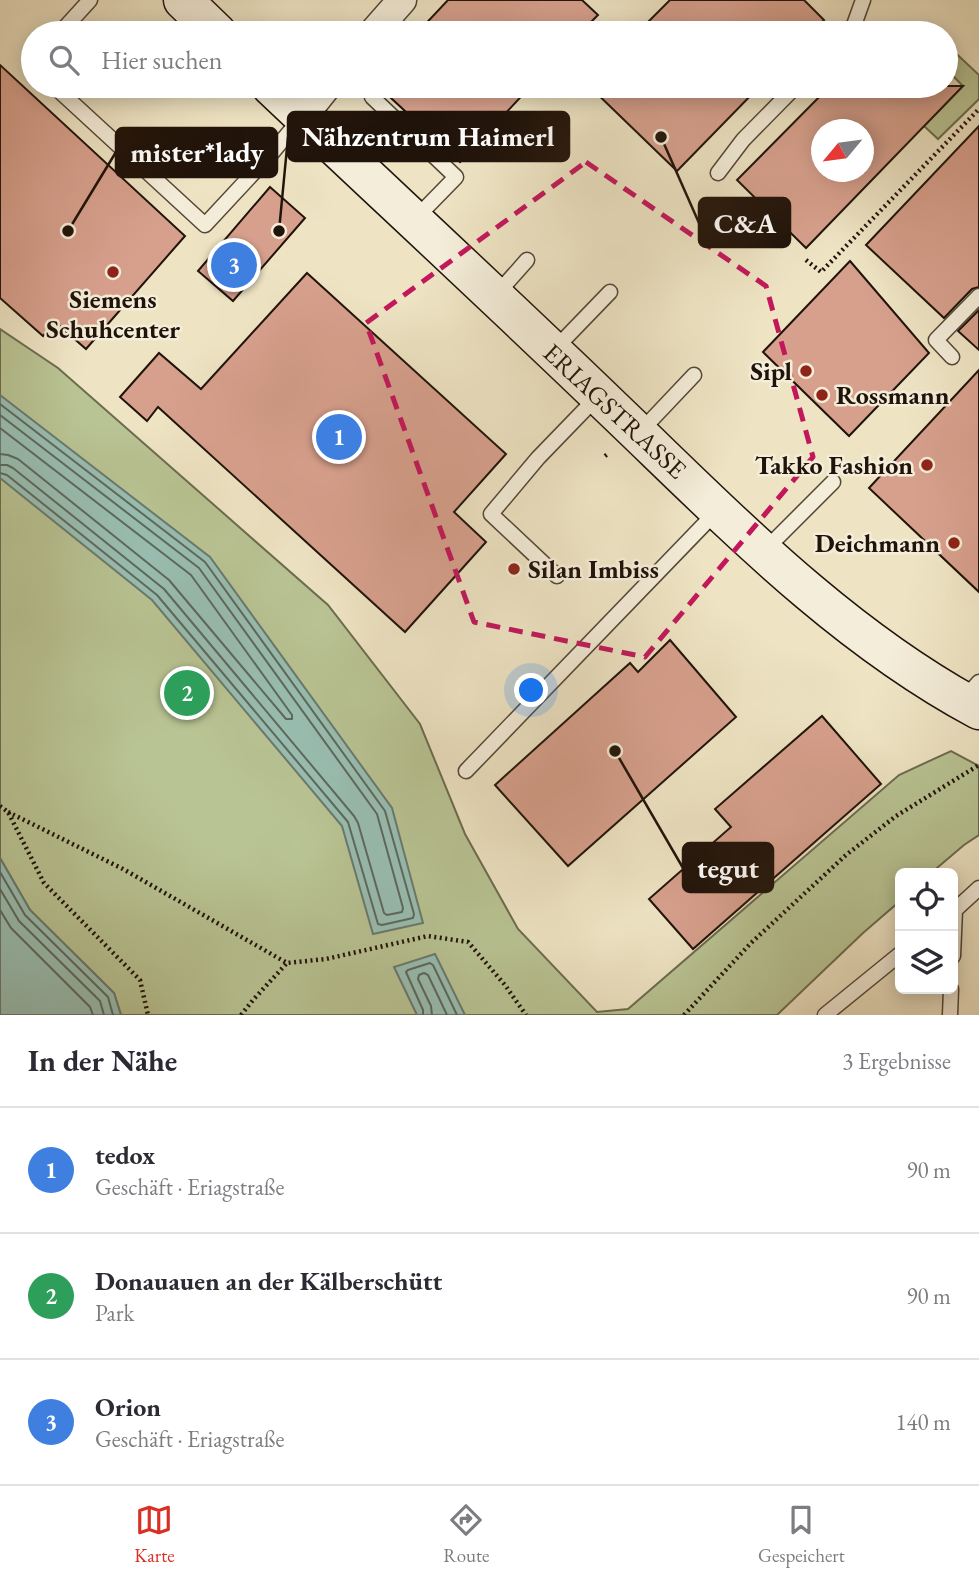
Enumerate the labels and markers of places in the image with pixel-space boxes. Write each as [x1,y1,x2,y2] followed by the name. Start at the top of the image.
[288,112,569,161] callout: Nähzentrum Haimerl
[116,128,277,177] callout: mister*lady
[699,198,790,247] callout: C&A
[211,239,257,291] pin: 3
[105,264,121,280] marker: Siemens Schuhcenter
[46,282,180,346] place label: Siemens Schuhcenter
[750,354,792,388] place label: Sipl
[798,363,814,379] marker: Sipl
[836,378,950,412] place label: Rossmann
[814,387,830,403] marker: Rossmann
[316,411,362,463] pin: 1
[755,448,913,482] place label: Takko Fashion
[919,457,935,473] marker: Takko Fashion
[815,526,940,560] place label: Deichmann
[946,535,962,551] marker: Deichmann
[528,552,659,586] place label: Silan Imbiss
[506,561,522,577] marker: Silan Imbiss
[164,667,210,719] pin: 2
[683,843,773,892] callout: tegut

